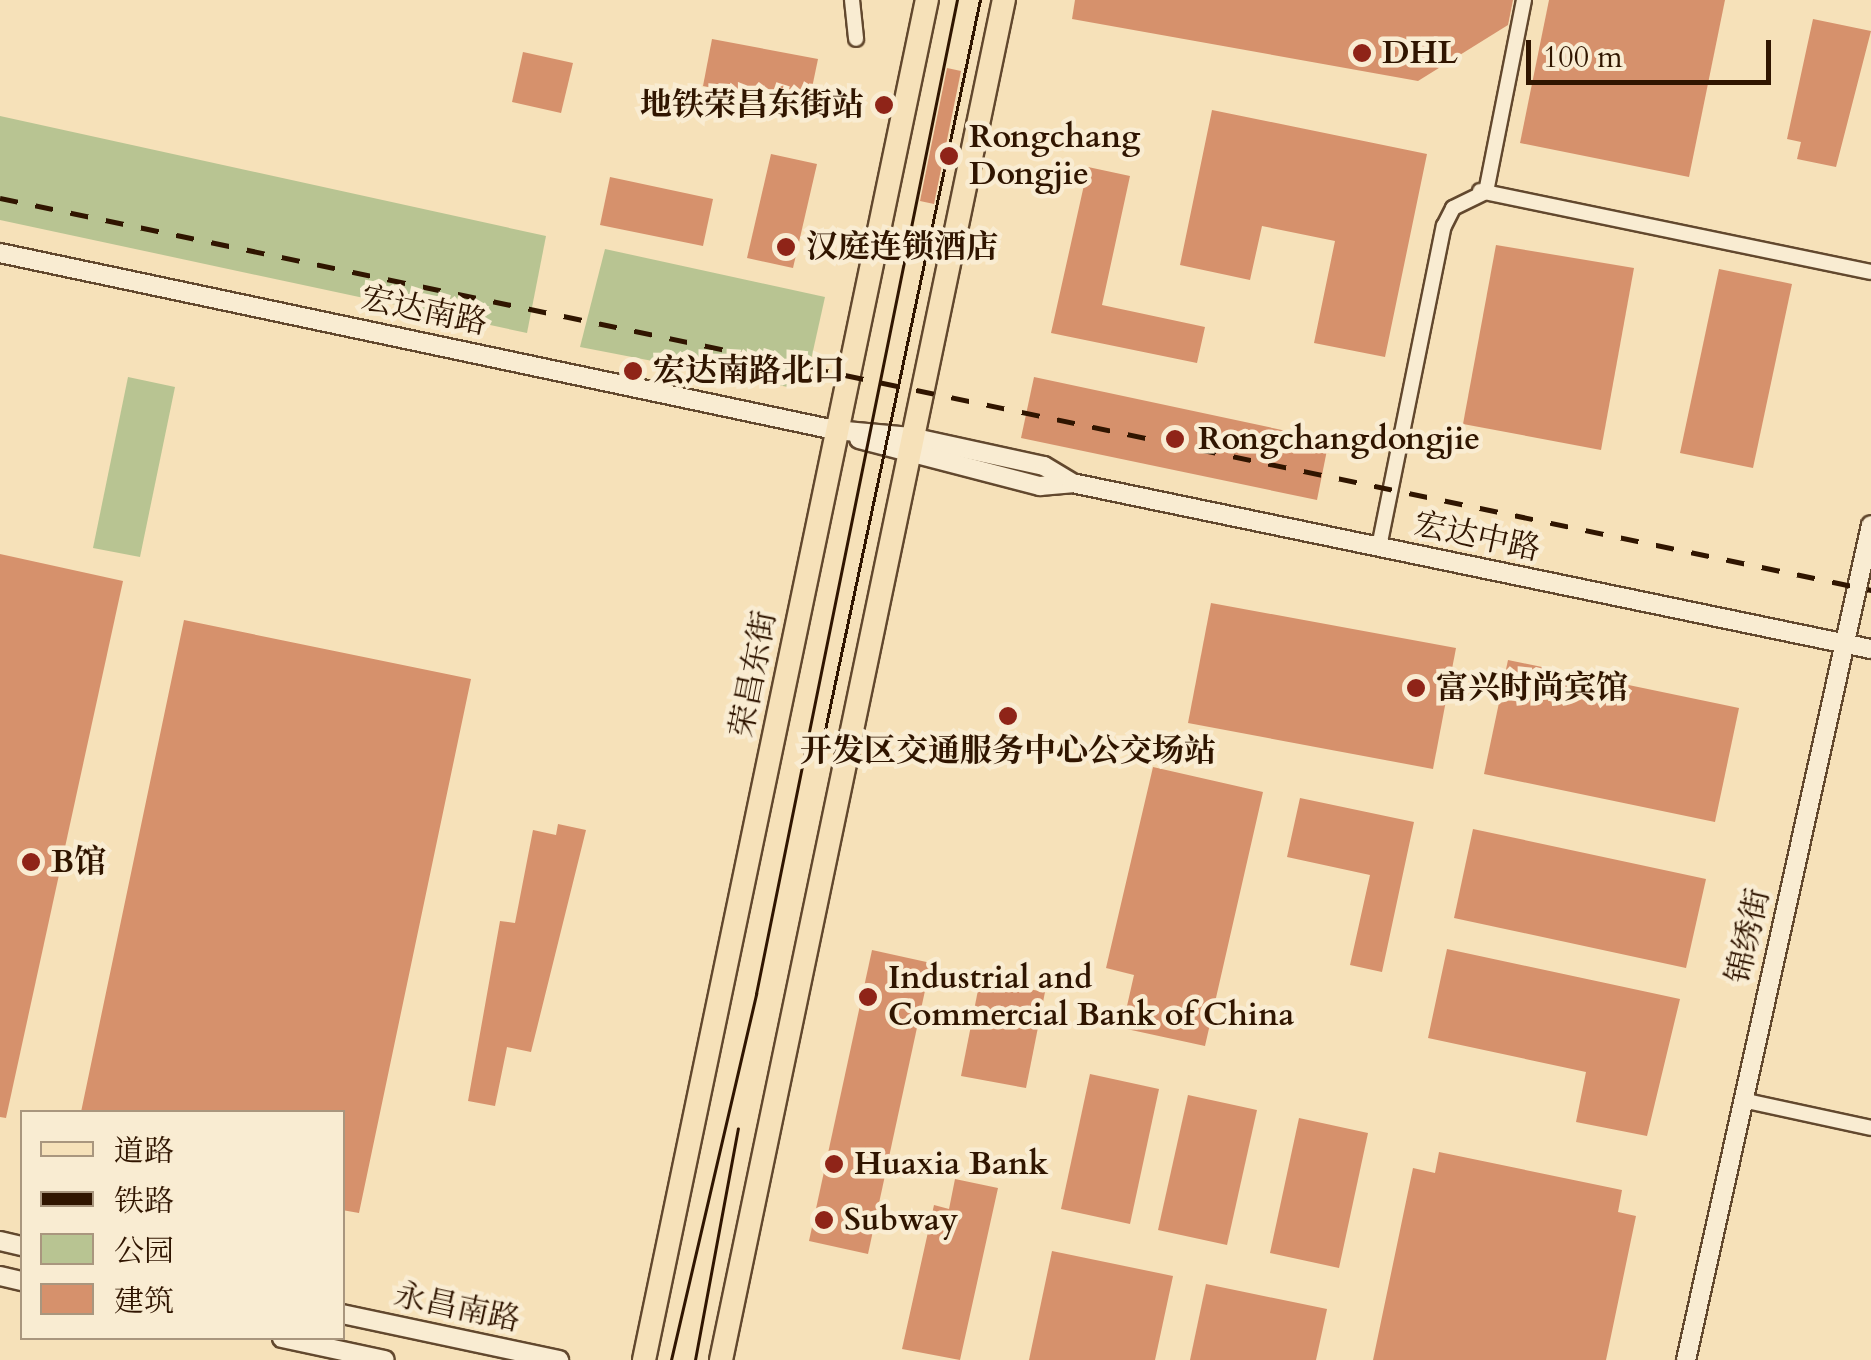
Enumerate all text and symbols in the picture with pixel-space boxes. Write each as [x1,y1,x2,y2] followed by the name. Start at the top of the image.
[1531,20,1776,82] scale bar
[1382,34,1458,72] place label: DHL
[1543,37,1623,78] text: 100 m
[1351,42,1373,64] marker: DHL
[640,86,864,124] place label: 地铁荣昌东街站
[873,94,895,116] marker: 地铁荣昌东街站
[969,119,1140,194] place label: Rongchang Dongjie
[938,145,960,167] marker: Rongchang Dongjie
[806,228,998,266] place label: 汉庭连锁酒店
[775,236,797,258] marker: 汉庭连锁酒店
[357,279,491,343] street label: 宏达南路
[653,352,845,390] place label: 宏达南路北口
[622,360,644,382] marker: 宏达南路北口
[1198,420,1480,458] place label: Rongchangdongjie
[1162,426,1188,452] marker: Rongchangdongjie
[1410,505,1544,569] street label: 宏达中路
[723,608,785,740] street label: 荣昌东街
[1436,669,1628,707] place label: 富兴时尚宾馆
[1405,677,1427,699] marker: 富兴时尚宾馆
[997,705,1019,727] marker: 开发区交通服务中心公交场站
[800,732,1216,770] place label: 开发区交通服务中心公交场站
[51,843,106,881] place label: B馆
[20,851,42,873] marker: B馆
[1719,885,1779,987] street label: 锦绣街
[888,960,1294,1035] place label: Industrial and Commercial Bank of China
[857,986,879,1008] marker: Industrial and Commercial Bank of China
[20,1110,345,1340] legend
[114,1131,174,1172] text: 道路
[854,1145,1048,1183] place label: Huaxia Bank
[823,1153,845,1175] marker: Huaxia Bank
[114,1181,174,1222] text: 铁路
[844,1201,958,1239] place label: Subway
[813,1209,835,1231] marker: Subway
[114,1231,174,1272] text: 公园
[390,1276,524,1340] street label: 永昌南路
[114,1281,174,1322] text: 建筑

